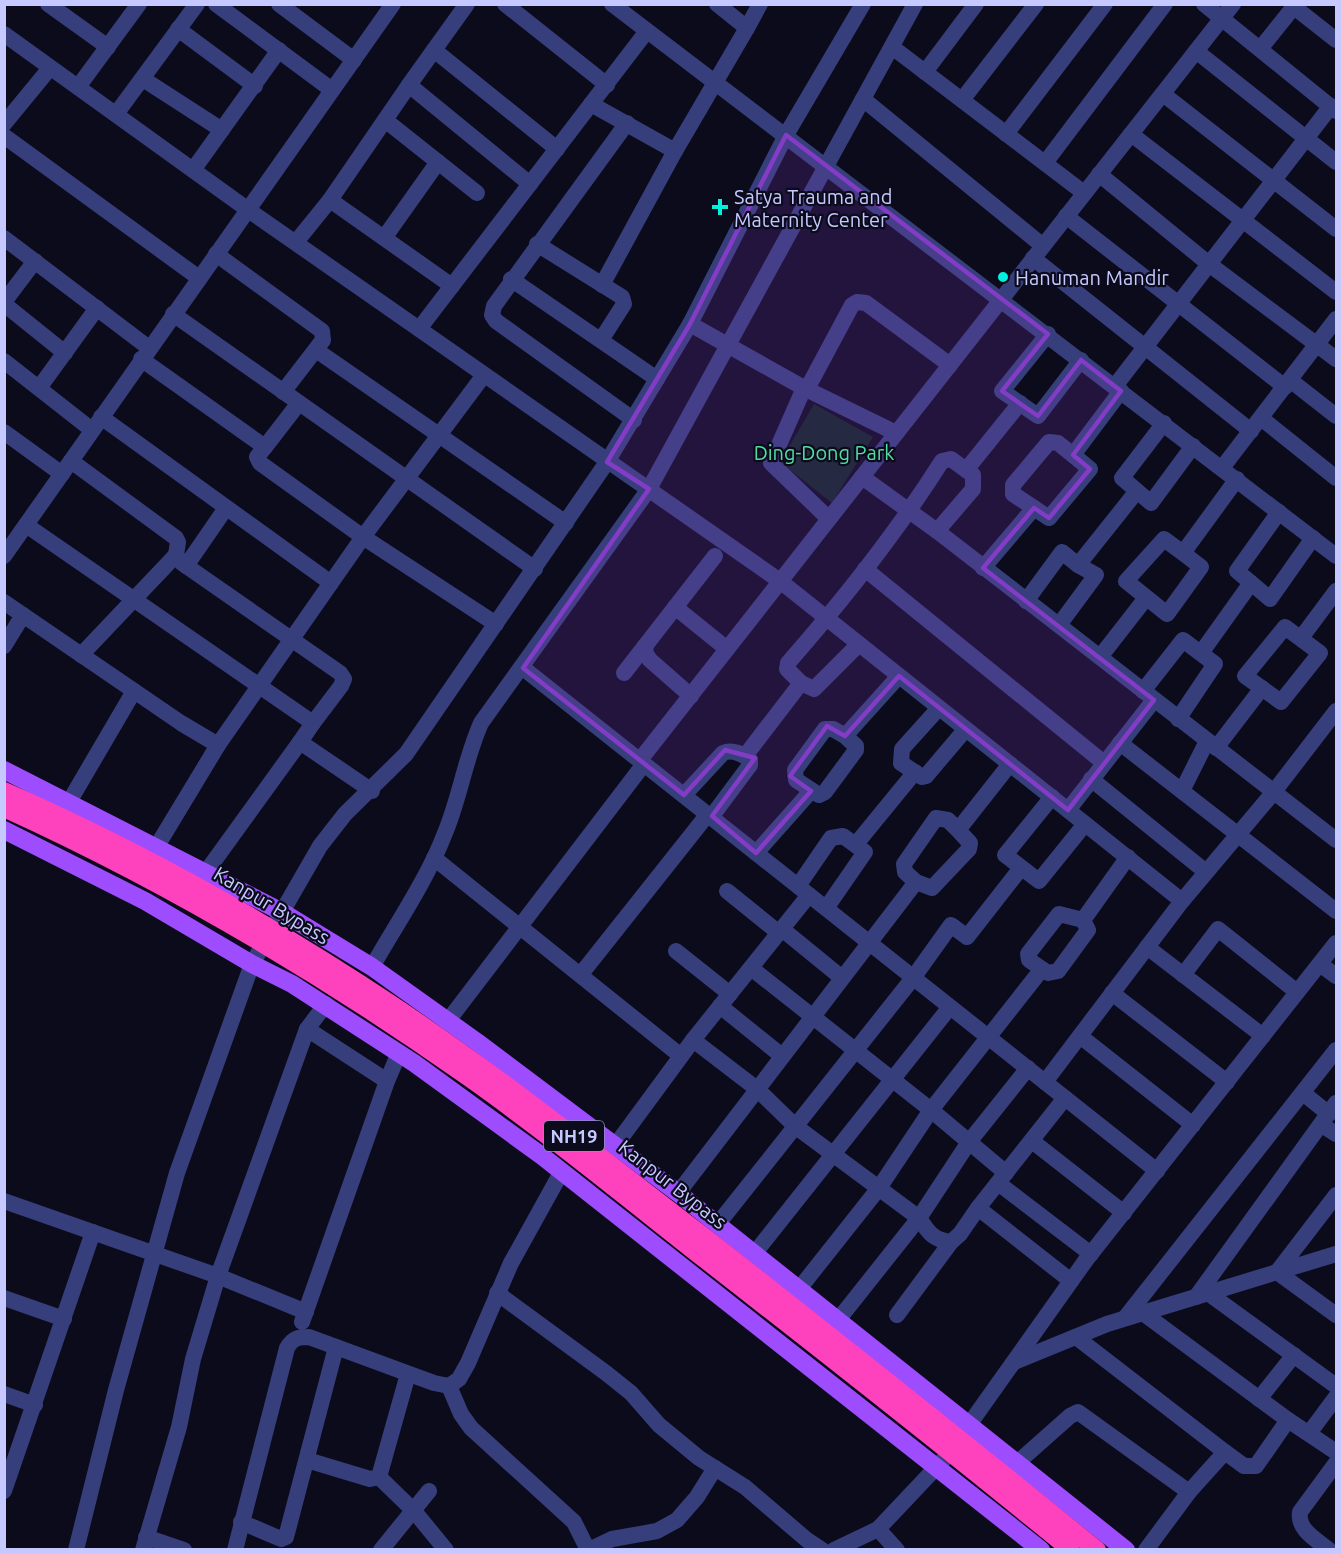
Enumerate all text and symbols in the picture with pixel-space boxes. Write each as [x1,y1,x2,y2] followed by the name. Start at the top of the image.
[734,185,892,231] place label: Satya Trauma and Maternity Center
[711,198,729,216] marker: Satya Trauma and Maternity Center
[1015,266,1169,289] place label: Hanuman Mandir
[996,270,1010,284] marker: Hanuman Mandir
[754,441,894,464] park label: Ding-Dong Park
[210,861,334,949] street label: Kanpur Bypass
[544,1121,604,1151] road number: NH19
[614,1135,732,1233] street label: Kanpur Bypass

